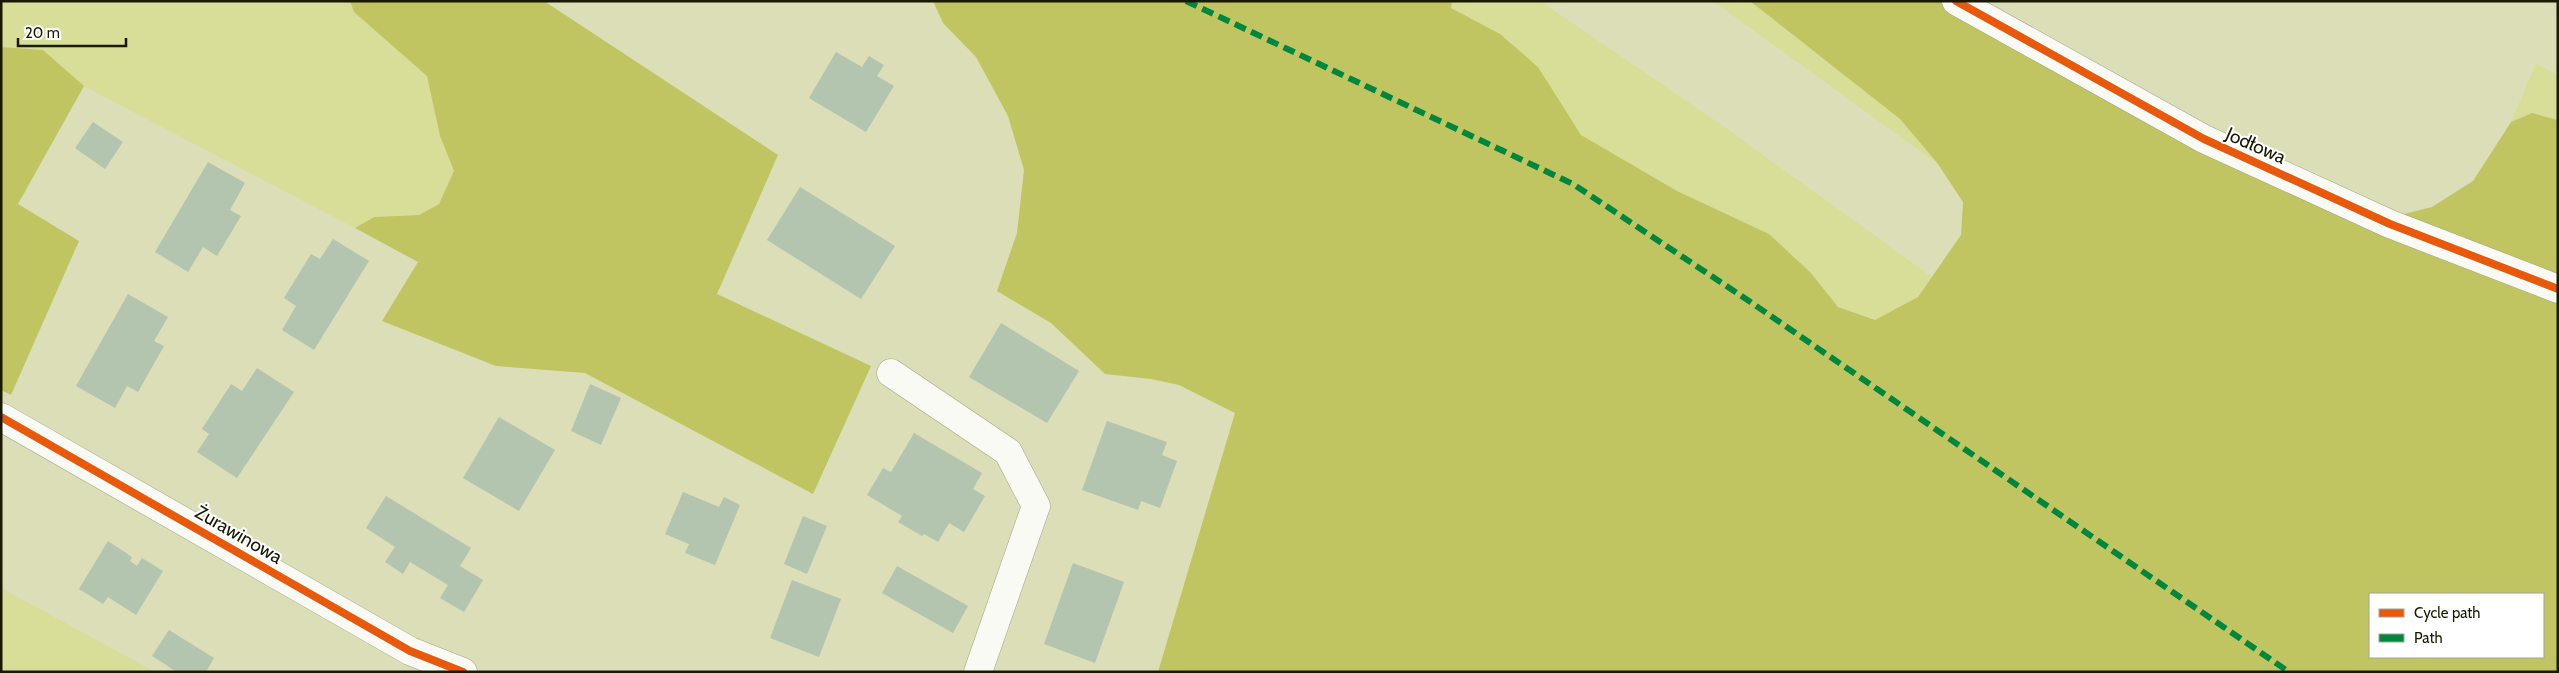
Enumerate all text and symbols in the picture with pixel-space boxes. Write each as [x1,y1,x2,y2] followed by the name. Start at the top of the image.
[18,15,125,47] scale bar
[25,24,60,42] text: 20 m
[2221,122,2289,169] street label: Jodłowa
[191,500,286,569] street label: Żurawinowa
[2369,593,2544,658] legend
[2414,604,2480,622] text: Cycle path
[2414,629,2443,647] text: Path

